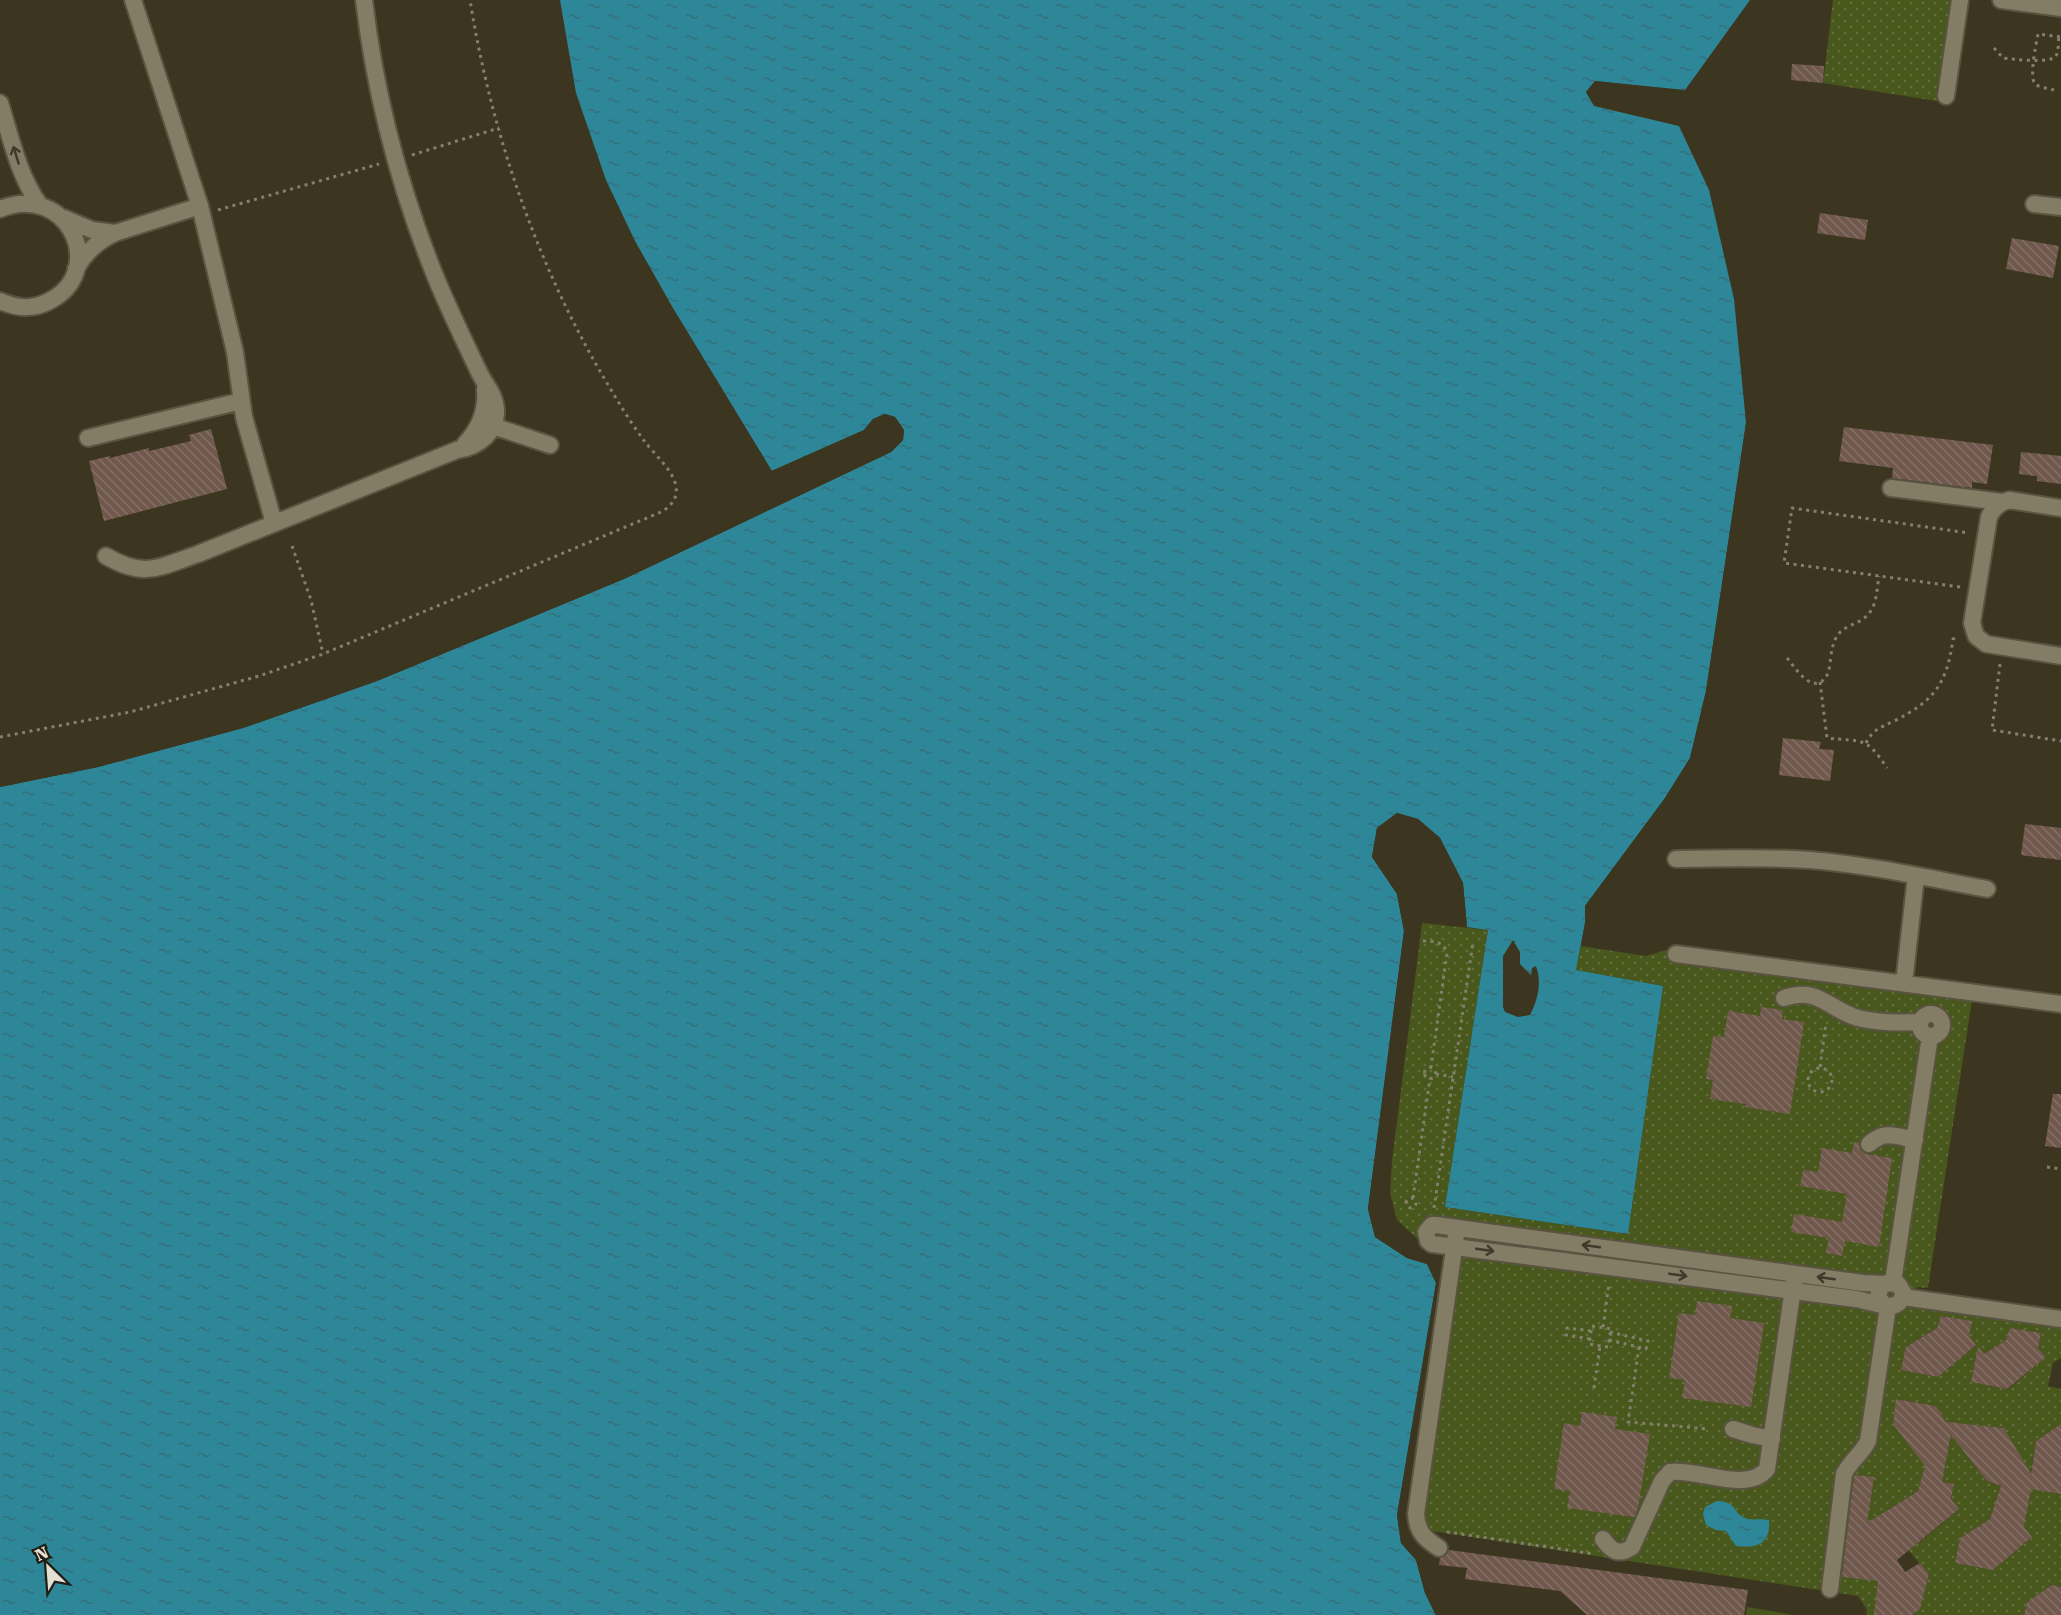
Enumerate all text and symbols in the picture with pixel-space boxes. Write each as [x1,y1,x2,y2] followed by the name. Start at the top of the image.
[10,146,21,165] one-way arrow
[1581,1240,1601,1251] one-way arrow
[1474,1244,1494,1255] one-way arrow
[1668,1270,1688,1281] one-way arrow
[1816,1273,1836,1284] one-way arrow
[18,1537,78,1597] north arrow
[32,1543,51,1565] text: N

